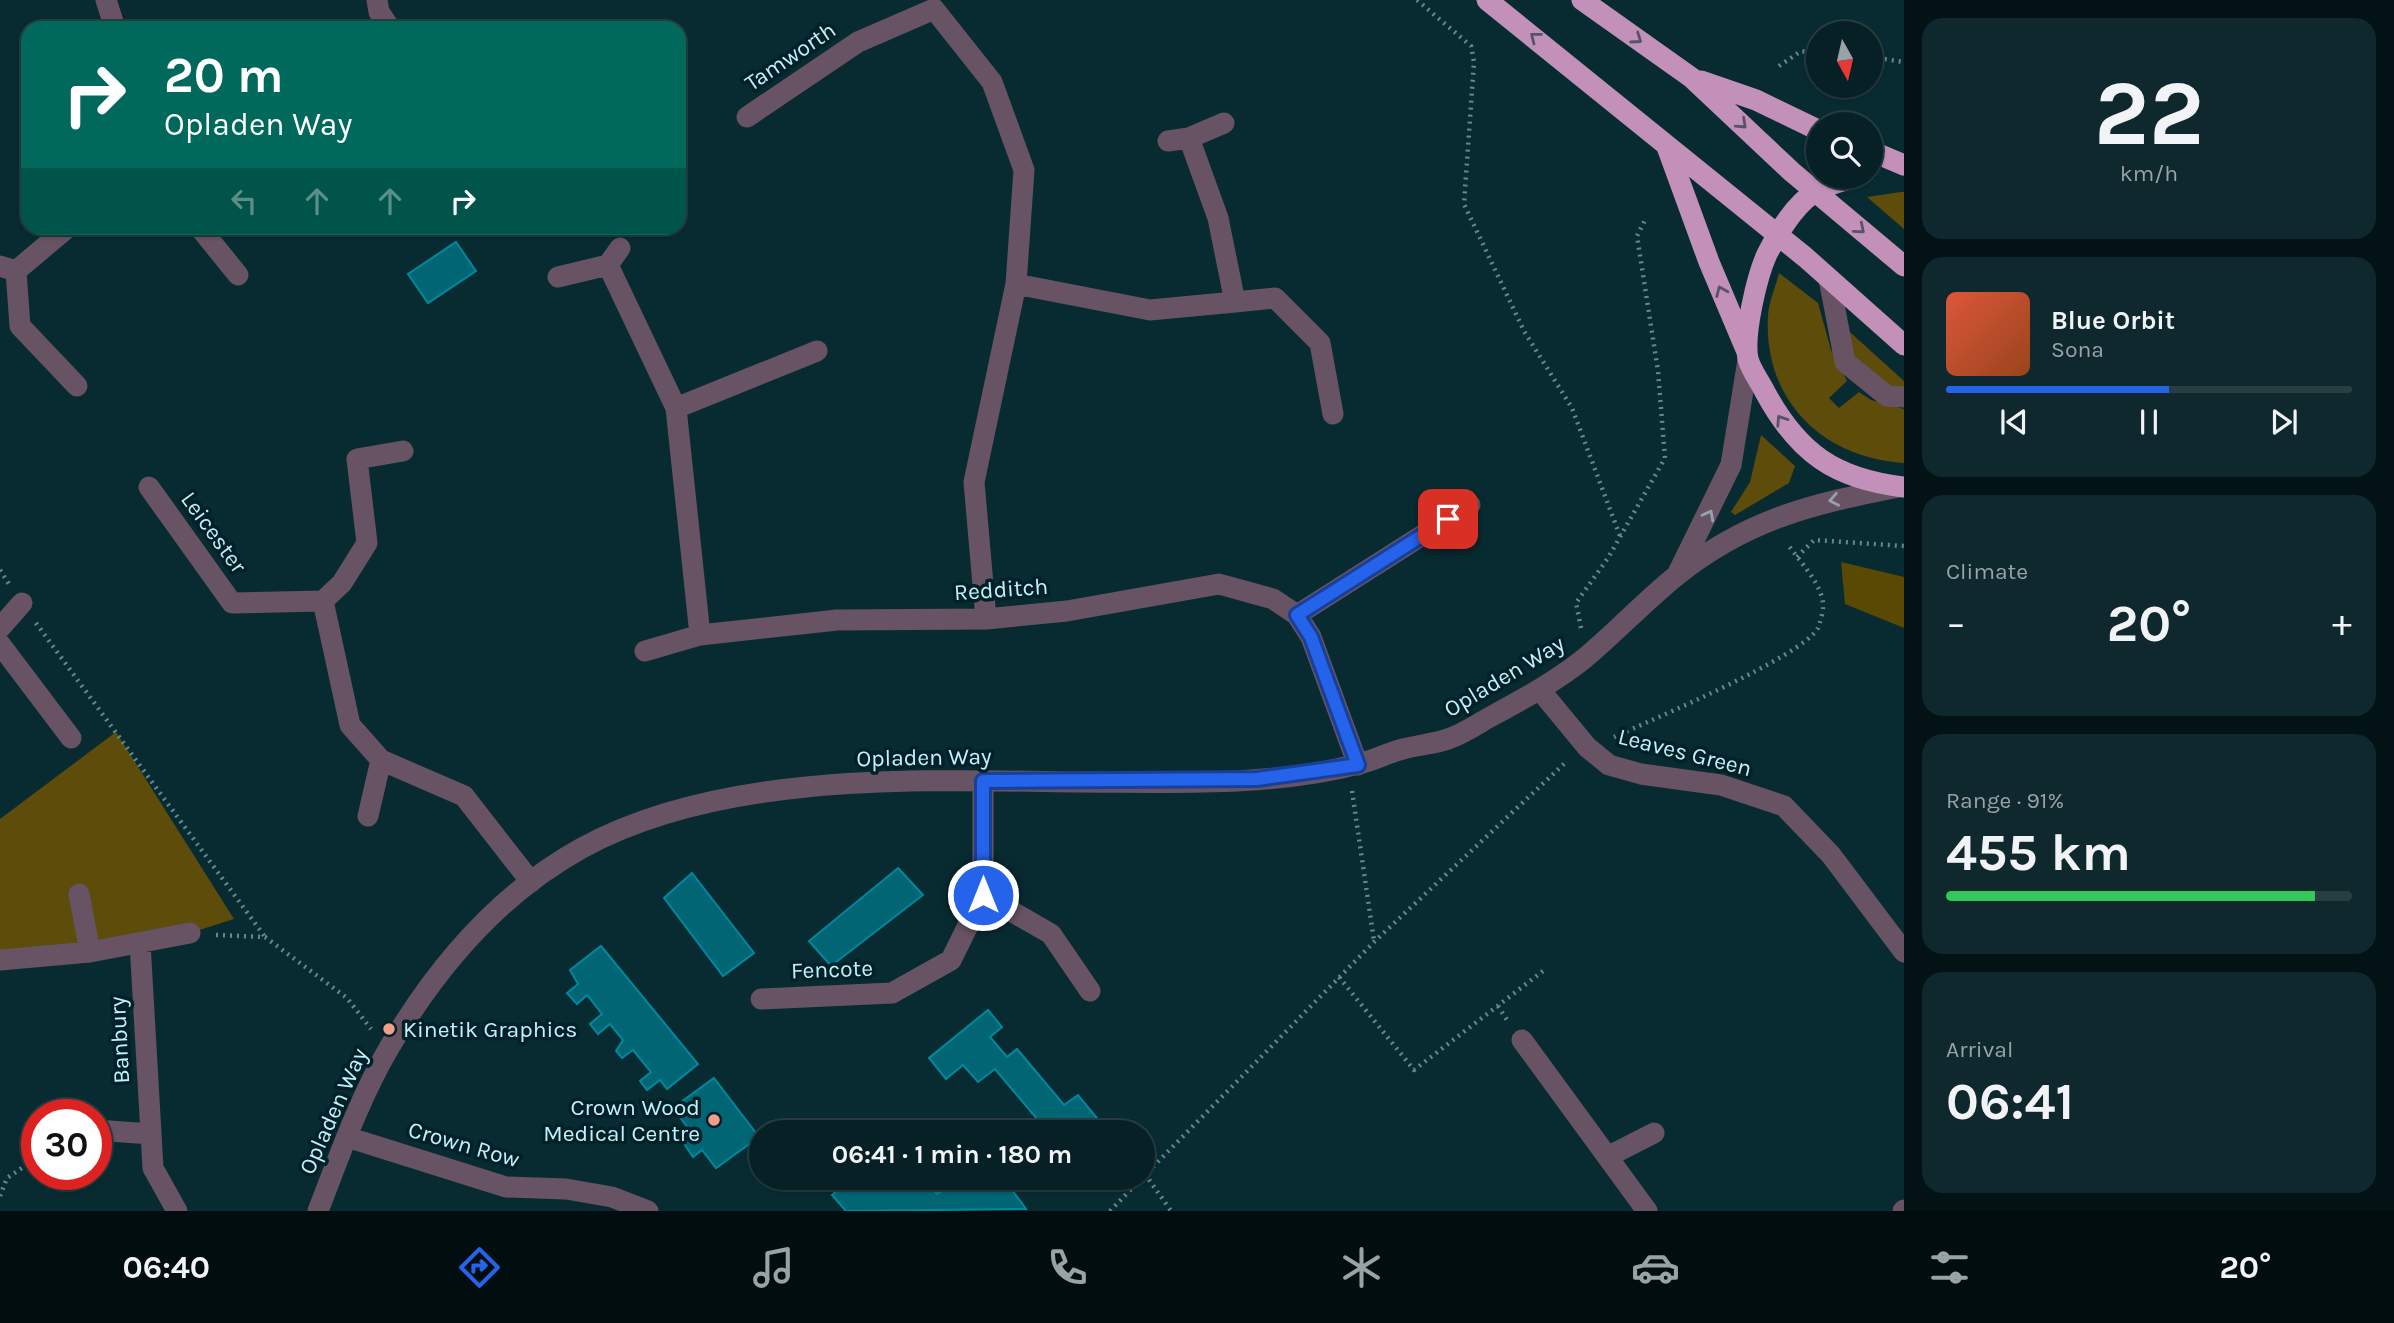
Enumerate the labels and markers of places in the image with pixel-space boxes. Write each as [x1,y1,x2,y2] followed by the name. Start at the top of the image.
[1418,489,1478,549] pin
[403,1016,577,1043] place label: Kinetik Graphics
[381,1021,397,1037] marker: Kinetik Graphics
[543,1094,700,1147] place label: Crown Wood Medical Centre
[706,1112,722,1128] marker: Crown Wood Medical Centre

